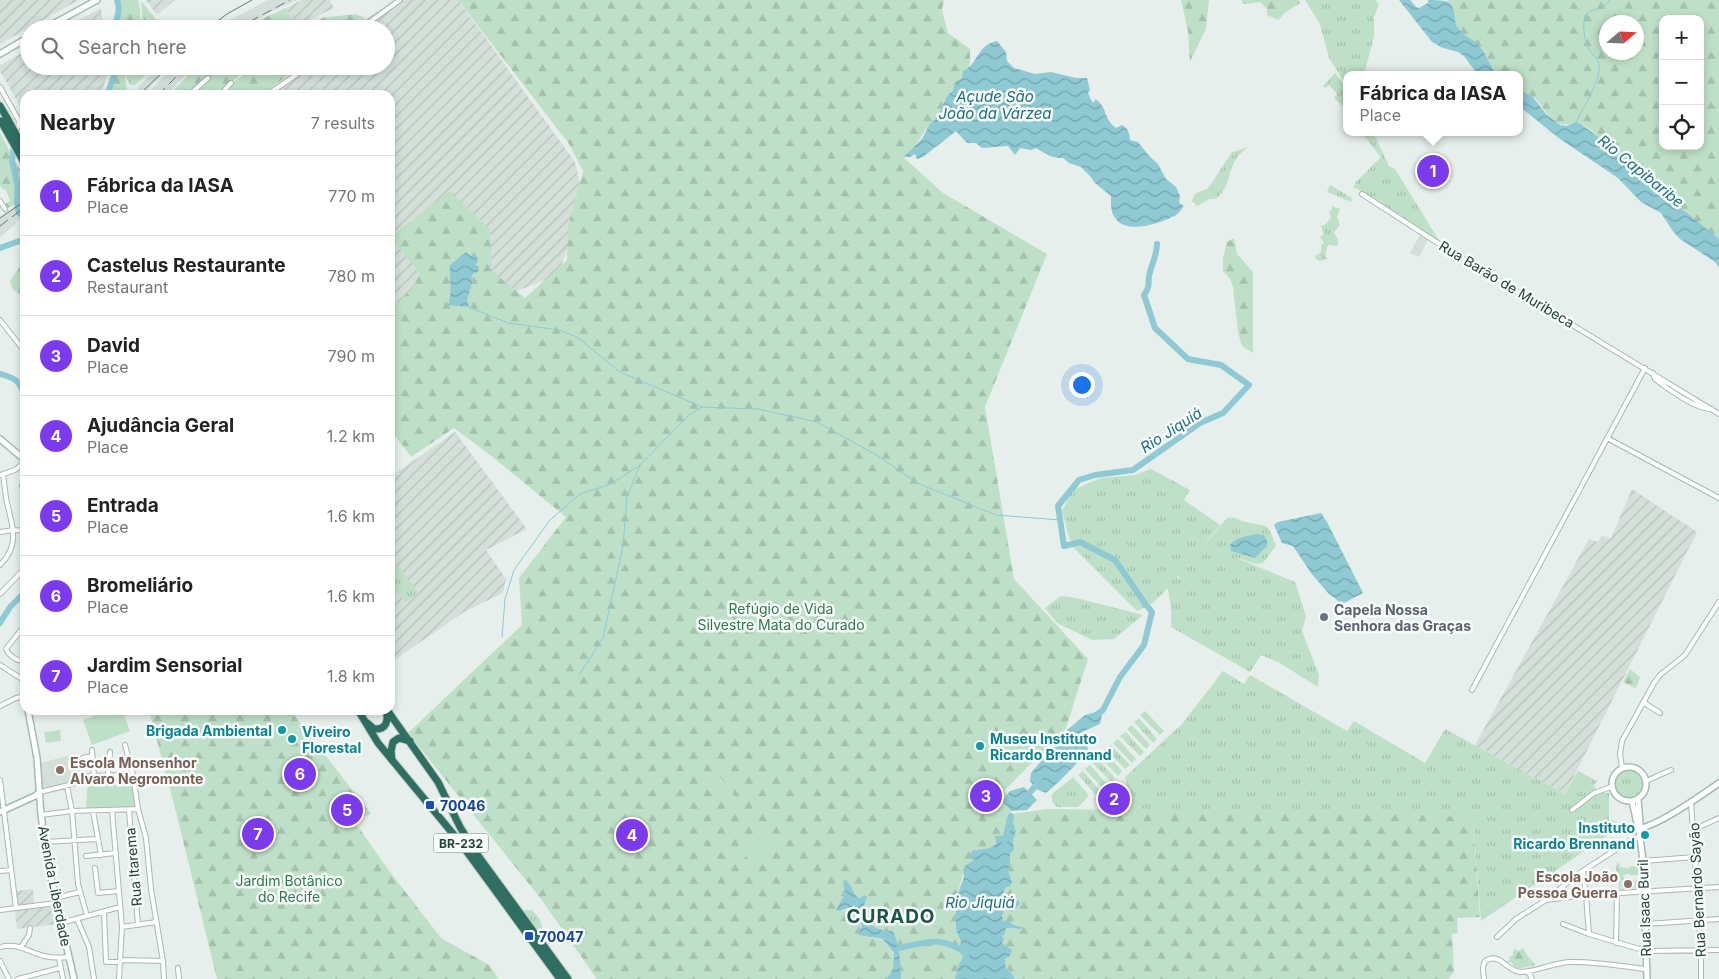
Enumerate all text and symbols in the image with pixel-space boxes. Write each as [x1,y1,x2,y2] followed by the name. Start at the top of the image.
[1599,15,1644,60] north arrow
[1659,15,1704,150] map controls
[1659,15,1704,60] button: +
[20,20,395,75] search box
[38,34,66,62] icon: search
[78,36,187,59] text: Search here
[1659,60,1704,105] button: −
[1343,71,1523,136] popup
[1360,82,1506,105] text: Fábrica da IASA
[938,87,1052,123] water label: Açude São João da Várzea
[1360,105,1401,125] text: Place
[1659,105,1704,150] button: locate
[40,110,115,135] text: Nearby
[311,113,375,133] text: 7 results
[1594,130,1688,212] water label: Rio Capibaribe
[1417,152,1449,190] pin: 1
[87,174,234,197] text: Fábrica da IASA
[53,186,59,206] text: 1
[328,186,375,206] text: 770 m
[87,197,129,217] text: Place
[1436,237,1578,331] street label: Rua Barão de Muribeca
[87,254,285,277] text: Castelus Restaurante
[51,266,61,286] text: 2
[328,266,375,286] text: 780 m
[87,277,168,297] text: Restaurant
[87,334,140,357] text: David
[51,346,61,366] text: 3
[328,346,375,366] text: 790 m
[87,357,129,377] text: Place
[1069,372,1095,398] your location
[1137,403,1205,457] water label: Rio Jiquiá
[87,414,234,437] text: Ajudância Geral
[51,426,61,446] text: 4
[327,426,375,446] text: 1.2 km
[87,437,129,457] text: Place
[87,494,159,517] text: Entrada
[51,506,61,526] text: 5
[327,506,375,526] text: 1.6 km
[87,517,129,537] text: Place
[87,574,193,597] text: Bromeliário
[51,586,61,606] text: 6
[327,586,375,606] text: 1.6 km
[87,597,129,617] text: Place
[697,600,865,633] park label: Refúgio de Vida Silvestre Mata do Curado
[1334,601,1471,634] place label: Capela Nossa Senhora das Graças
[1318,611,1330,623] marker: Capela Nossa Senhora das Graças
[87,654,242,677] text: Jardim Sensorial
[51,666,61,686] text: 7
[327,666,375,686] text: 1.8 km
[87,677,129,697] text: Place
[146,722,272,739] place label: Brigada Ambiental
[302,723,361,756] place label: Viveiro Florestal
[276,724,288,736] marker: Brigada Ambiental
[990,730,1112,763] place label: Museu Instituto Ricardo Brennand
[286,733,298,745] marker: Viveiro Florestal
[974,740,986,752] marker: Museu Instituto Ricardo Brennand
[70,754,203,787] place label: Escola Monsenhor Alvaro Negromonte
[284,755,316,793] pin: 6
[54,764,66,776] marker: Escola Monsenhor Alvaro Negromonte
[970,777,1002,815] pin: 3
[1098,780,1130,818] pin: 2
[331,791,363,829] pin: 5
[440,797,485,814] place label: 70046
[424,799,436,811] marker: 70046
[242,815,274,853] pin: 7
[616,816,648,854] pin: 4
[1513,819,1635,852] place label: Instituto Ricardo Brennand
[1685,822,1709,958] street label: Rua Bernardo Sayão
[35,824,75,948] street label: Avenida Liberdade
[121,827,145,907] street label: Rua Itarema
[1639,829,1651,841] marker: Instituto Ricardo Brennand
[434,834,488,852] road number: BR-232
[1634,859,1654,957] street label: Rua Isaac Buril
[1518,868,1618,901] place label: Escola João Pessoa Guerra
[235,872,343,905] park label: Jardim Botânico do Recife
[1622,878,1634,890] marker: Escola João Pessoa Guerra
[945,893,1015,912] water label: Rio Jiquiá
[847,905,936,928] district label: CURADO
[539,928,583,945] place label: 70047
[523,930,535,942] marker: 70047

